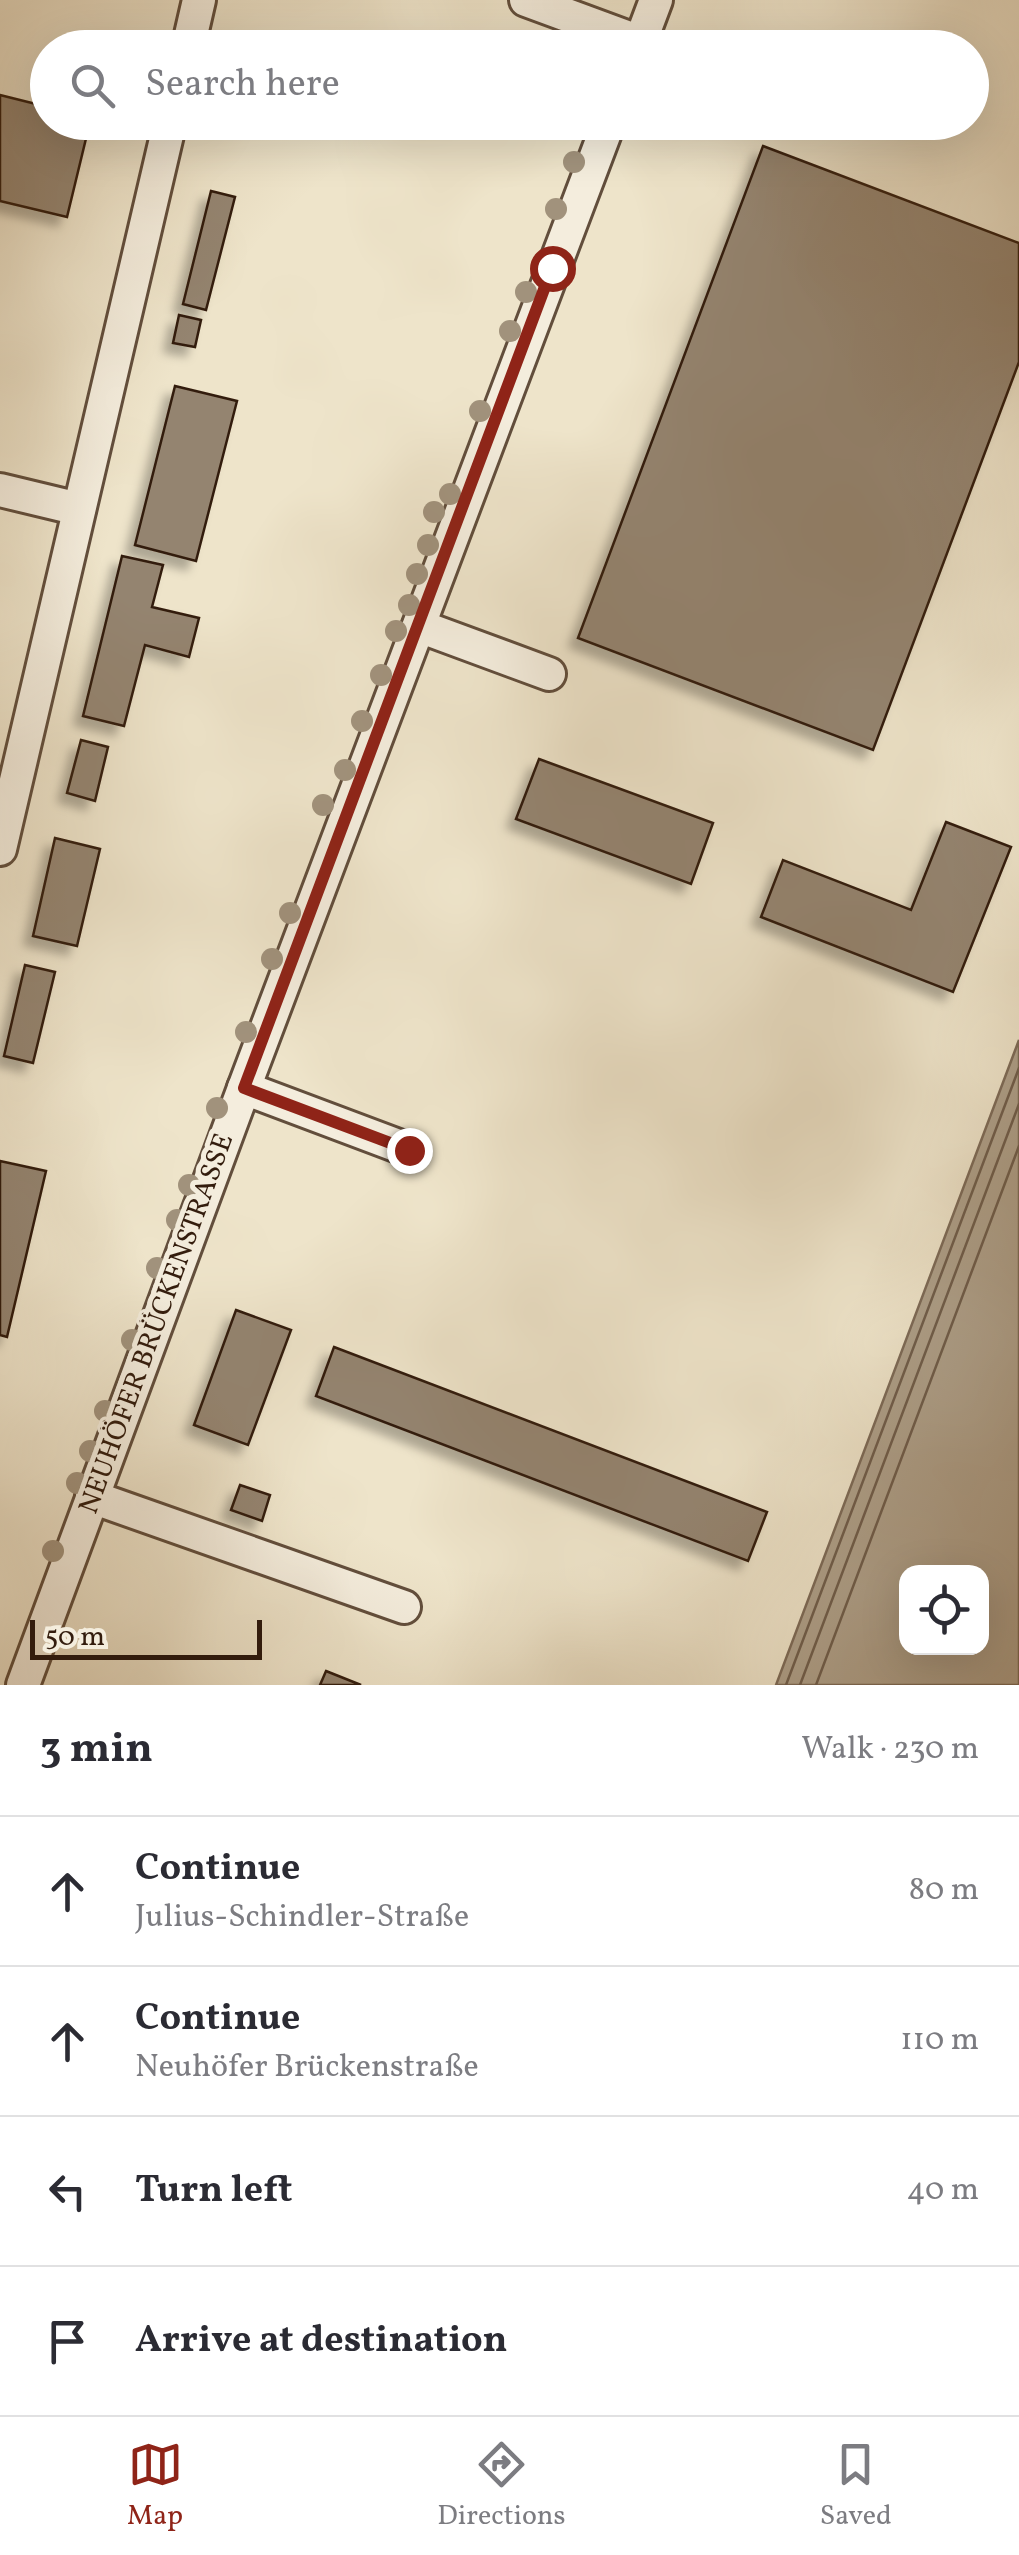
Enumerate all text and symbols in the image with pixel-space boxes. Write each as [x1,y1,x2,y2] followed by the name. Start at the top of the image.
[30,30,989,140] search box
[65,58,120,113] icon: search
[145,59,340,112] text: Search here
[530,246,576,292] route start
[70,1128,244,1520] street label: NEUHÖFER BRÜCKENSTRASSE
[387,1128,433,1174] route end
[899,1565,989,1655] map controls
[899,1565,989,1655] button: locate
[30,1615,262,1660] scale bar
[45,1618,105,1657] text: 50 m
[40,1721,153,1780] text: 3 min
[801,1728,979,1772] text: Walk · 230 m
[135,1843,300,1896] text: Continue
[40,1864,95,1919] icon: ahead
[909,1869,979,1913] text: 80 m
[135,1896,469,1940] text: Julius-Schindler-Straße
[135,1993,300,2046] text: Continue
[40,2014,95,2069] icon: ahead
[900,2019,979,2063] text: 110 m
[135,2046,479,2090] text: Neuhöfer Brückenstraße
[40,2164,95,2219] icon: left
[135,2165,292,2218] text: Turn left
[907,2169,979,2213] text: 40 m
[40,2314,95,2369] icon: arrive
[135,2315,508,2368] text: Arrive at destination
[127,2437,183,2536] tab: Map
[437,2437,566,2536] tab: Directions
[820,2437,892,2536] tab: Saved

